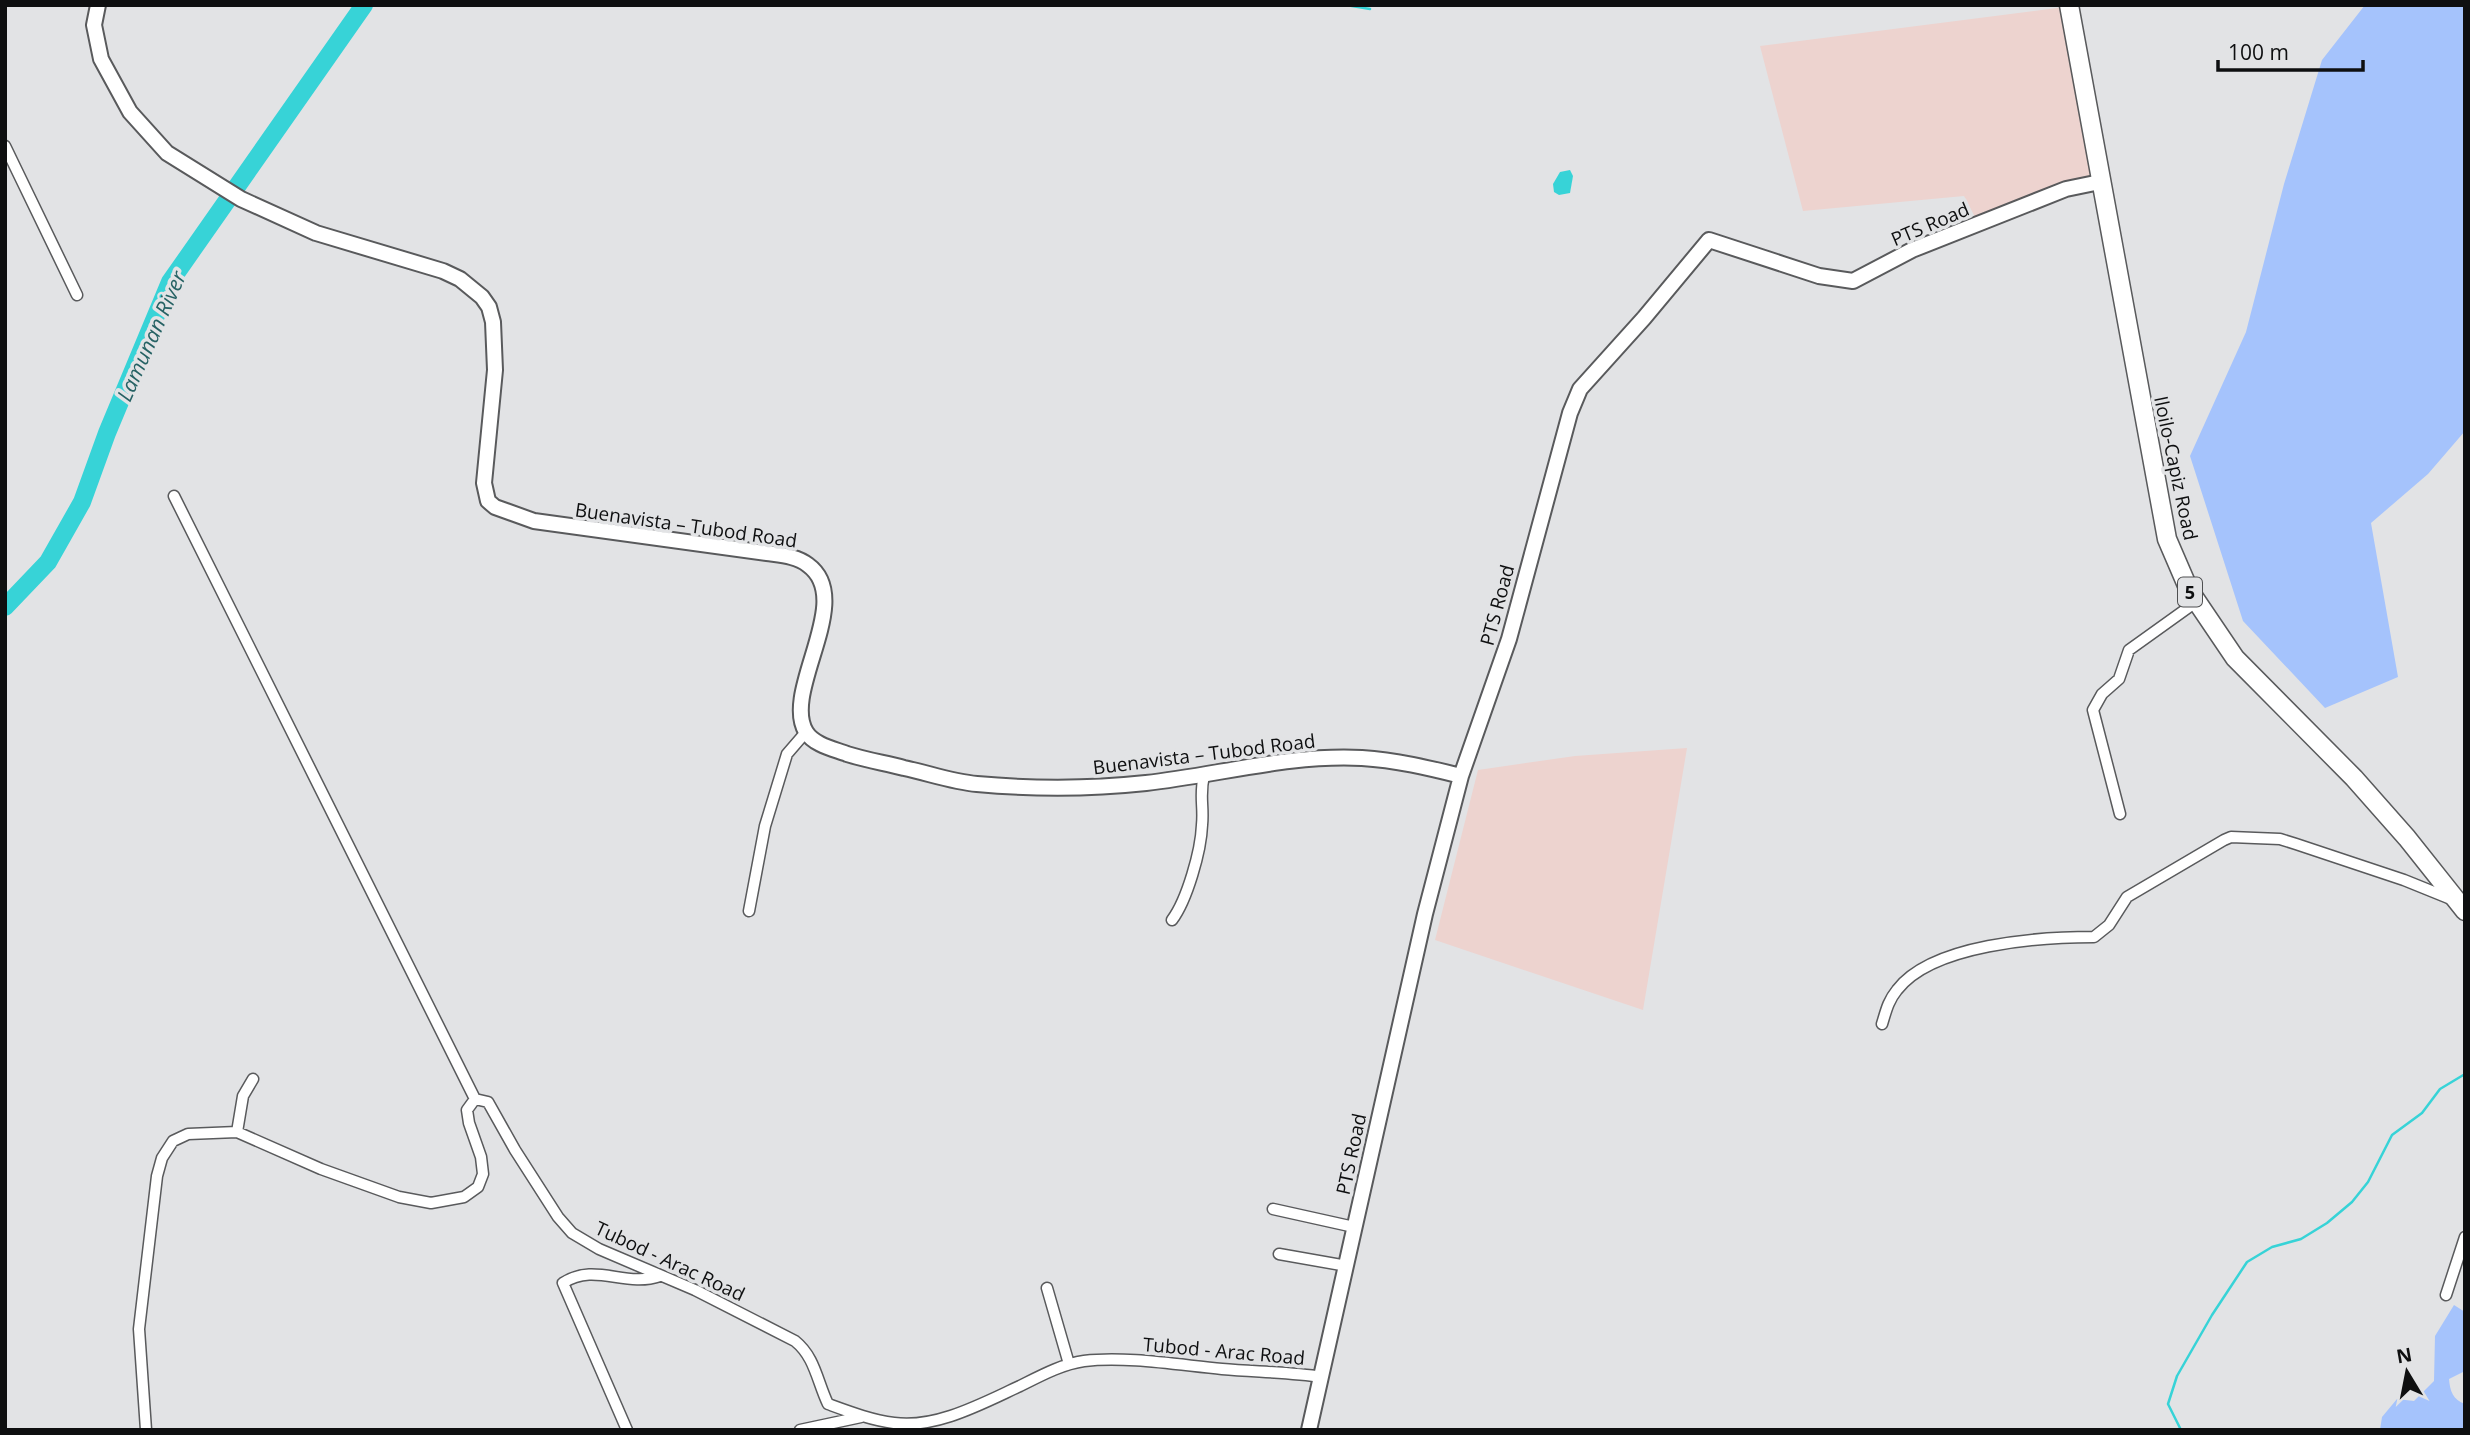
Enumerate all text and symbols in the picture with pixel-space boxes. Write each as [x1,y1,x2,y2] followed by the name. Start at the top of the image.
[2218,28,2363,72] scale bar
[2228,38,2289,66] text: 100 m
[1887,196,1973,252] street label: PTS Road
[110,266,192,405] water label: Lamunan River
[2148,394,2204,542] street label: Iloilo-Capiz Road
[573,497,799,553] street label: Buenavista – Tubod Road
[1474,562,1520,648] street label: PTS Road
[2178,578,2202,606] road number: 5
[1091,727,1317,781] street label: Buenavista – Tubod Road
[1330,1111,1372,1197] street label: PTS Road
[591,1215,749,1307] street label: Tubod - Arac Road
[1142,1331,1306,1371] street label: Tubod - Arac Road
[2372,1337,2442,1407] north arrow
[2394,1341,2414,1369] text: N

